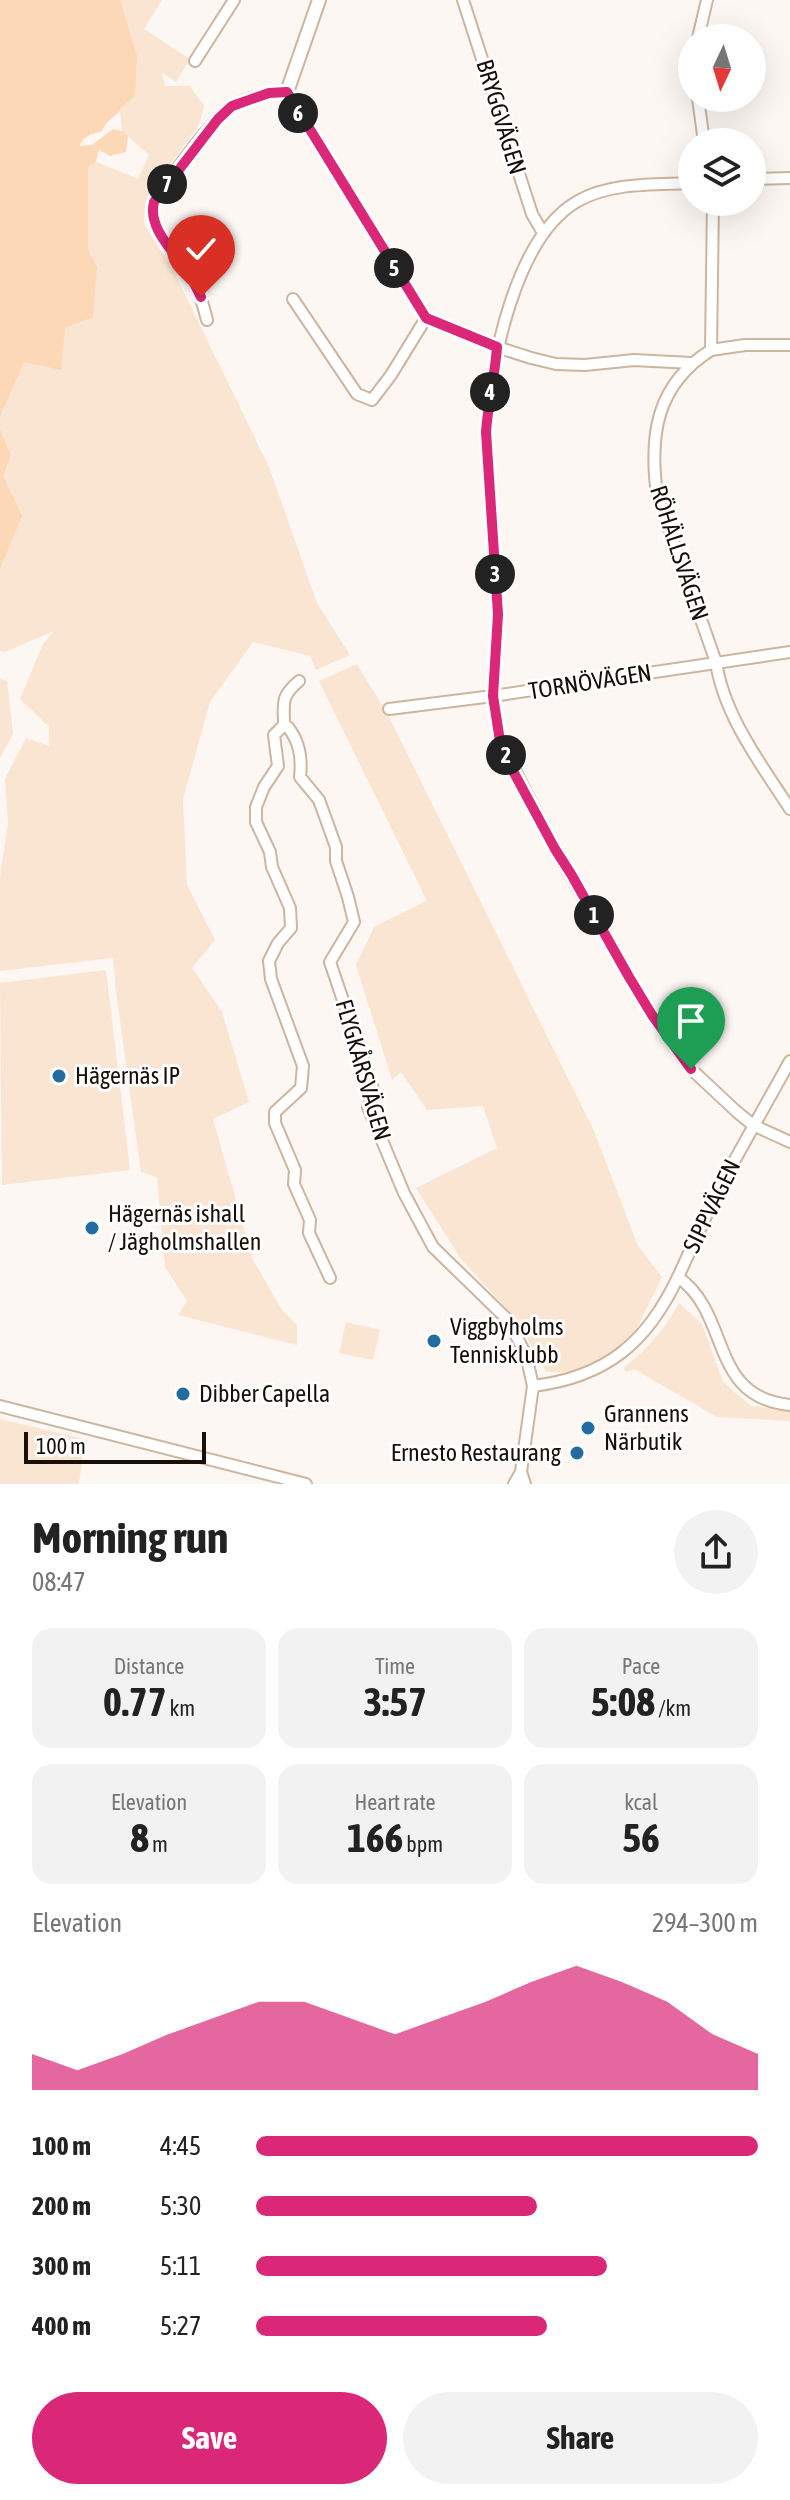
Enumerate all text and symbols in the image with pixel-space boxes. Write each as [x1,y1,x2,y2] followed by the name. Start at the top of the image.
[678,24,766,112] north arrow
[678,24,766,216] map controls
[471,56,532,178] street label: BRYGGVÄGEN
[278,93,318,133] pin: 6
[293,100,303,126] text: 6
[678,128,766,216] button: layers
[147,164,187,204] pin: 7
[162,171,172,197] text: 7
[167,215,235,297] pin
[179,227,223,271] icon: check
[374,248,414,288] pin: 5
[389,255,399,281] text: 5
[470,372,510,412] pin: 4
[485,379,495,405] text: 4
[645,482,714,624] street label: RÖHÄLLSVÄGEN
[475,554,515,594] pin: 3
[490,561,500,587] text: 3
[526,658,653,705] street label: TORNÖVÄGEN
[486,735,526,775] pin: 2
[501,742,511,768] text: 2
[574,895,614,935] pin: 1
[589,902,599,928] text: 1
[657,987,725,1069] pin
[330,996,398,1144] street label: FLYGKÅRSVÄGEN
[669,999,713,1043] icon: arrive
[75,1062,180,1089] place label: Hägernäs IP
[50,1067,68,1085] marker: Hägernäs IP
[678,1155,746,1257] street label: SIPPVÄGEN
[108,1200,261,1255] place label: Hägernäs ishall / Jägholmshallen
[83,1219,101,1237] marker: Hägernäs ishall / Jägholmshallen
[450,1313,564,1368] place label: Viggbyholms Tennisklubb
[425,1332,443,1350] marker: Viggbyholms Tennisklubb
[199,1380,330,1407] place label: Dibber Capella
[174,1385,192,1403] marker: Dibber Capella
[604,1400,689,1455] place label: Grannens Närbutik
[579,1419,597,1437] marker: Grannens Närbutik
[24,1428,206,1464] scale bar
[36,1433,86,1459] text: 100 m
[391,1439,562,1466] place label: Ernesto Restaurang
[568,1444,586,1462] marker: Ernesto Restaurang
[674,1510,758,1594] button: share
[32,1512,228,1562] text: Morning run
[32,1567,86,1597] text: 08:47
[114,1653,184,1679] text: Distance
[375,1653,415,1679] text: Time
[622,1653,660,1679] text: Pace
[103,1679,166,1724] text: 0.77
[363,1679,427,1724] text: 3:57
[591,1679,655,1724] text: 5:08
[166,1695,195,1721] text: km
[655,1695,691,1721] text: /km
[111,1789,187,1815] text: Elevation
[354,1789,436,1815] text: Heart rate
[624,1789,658,1815] text: kcal
[130,1815,149,1860] text: 8
[347,1815,403,1860] text: 166
[622,1815,660,1860] text: 56
[149,1831,168,1857] text: m
[403,1831,443,1857] text: bpm
[32,1908,122,1938] text: Elevation
[652,1908,758,1938] text: 294–300 m
[32,2131,91,2161] text: 100 m
[160,2131,201,2161] text: 4:45
[32,2191,91,2221] text: 200 m
[160,2191,201,2221] text: 5:30
[32,2251,91,2281] text: 300 m
[160,2251,201,2281] text: 5:11
[32,2311,91,2341] text: 400 m
[160,2311,201,2341] text: 5:27
[32,2392,387,2484] button: Save
[403,2392,758,2484] button: Share

